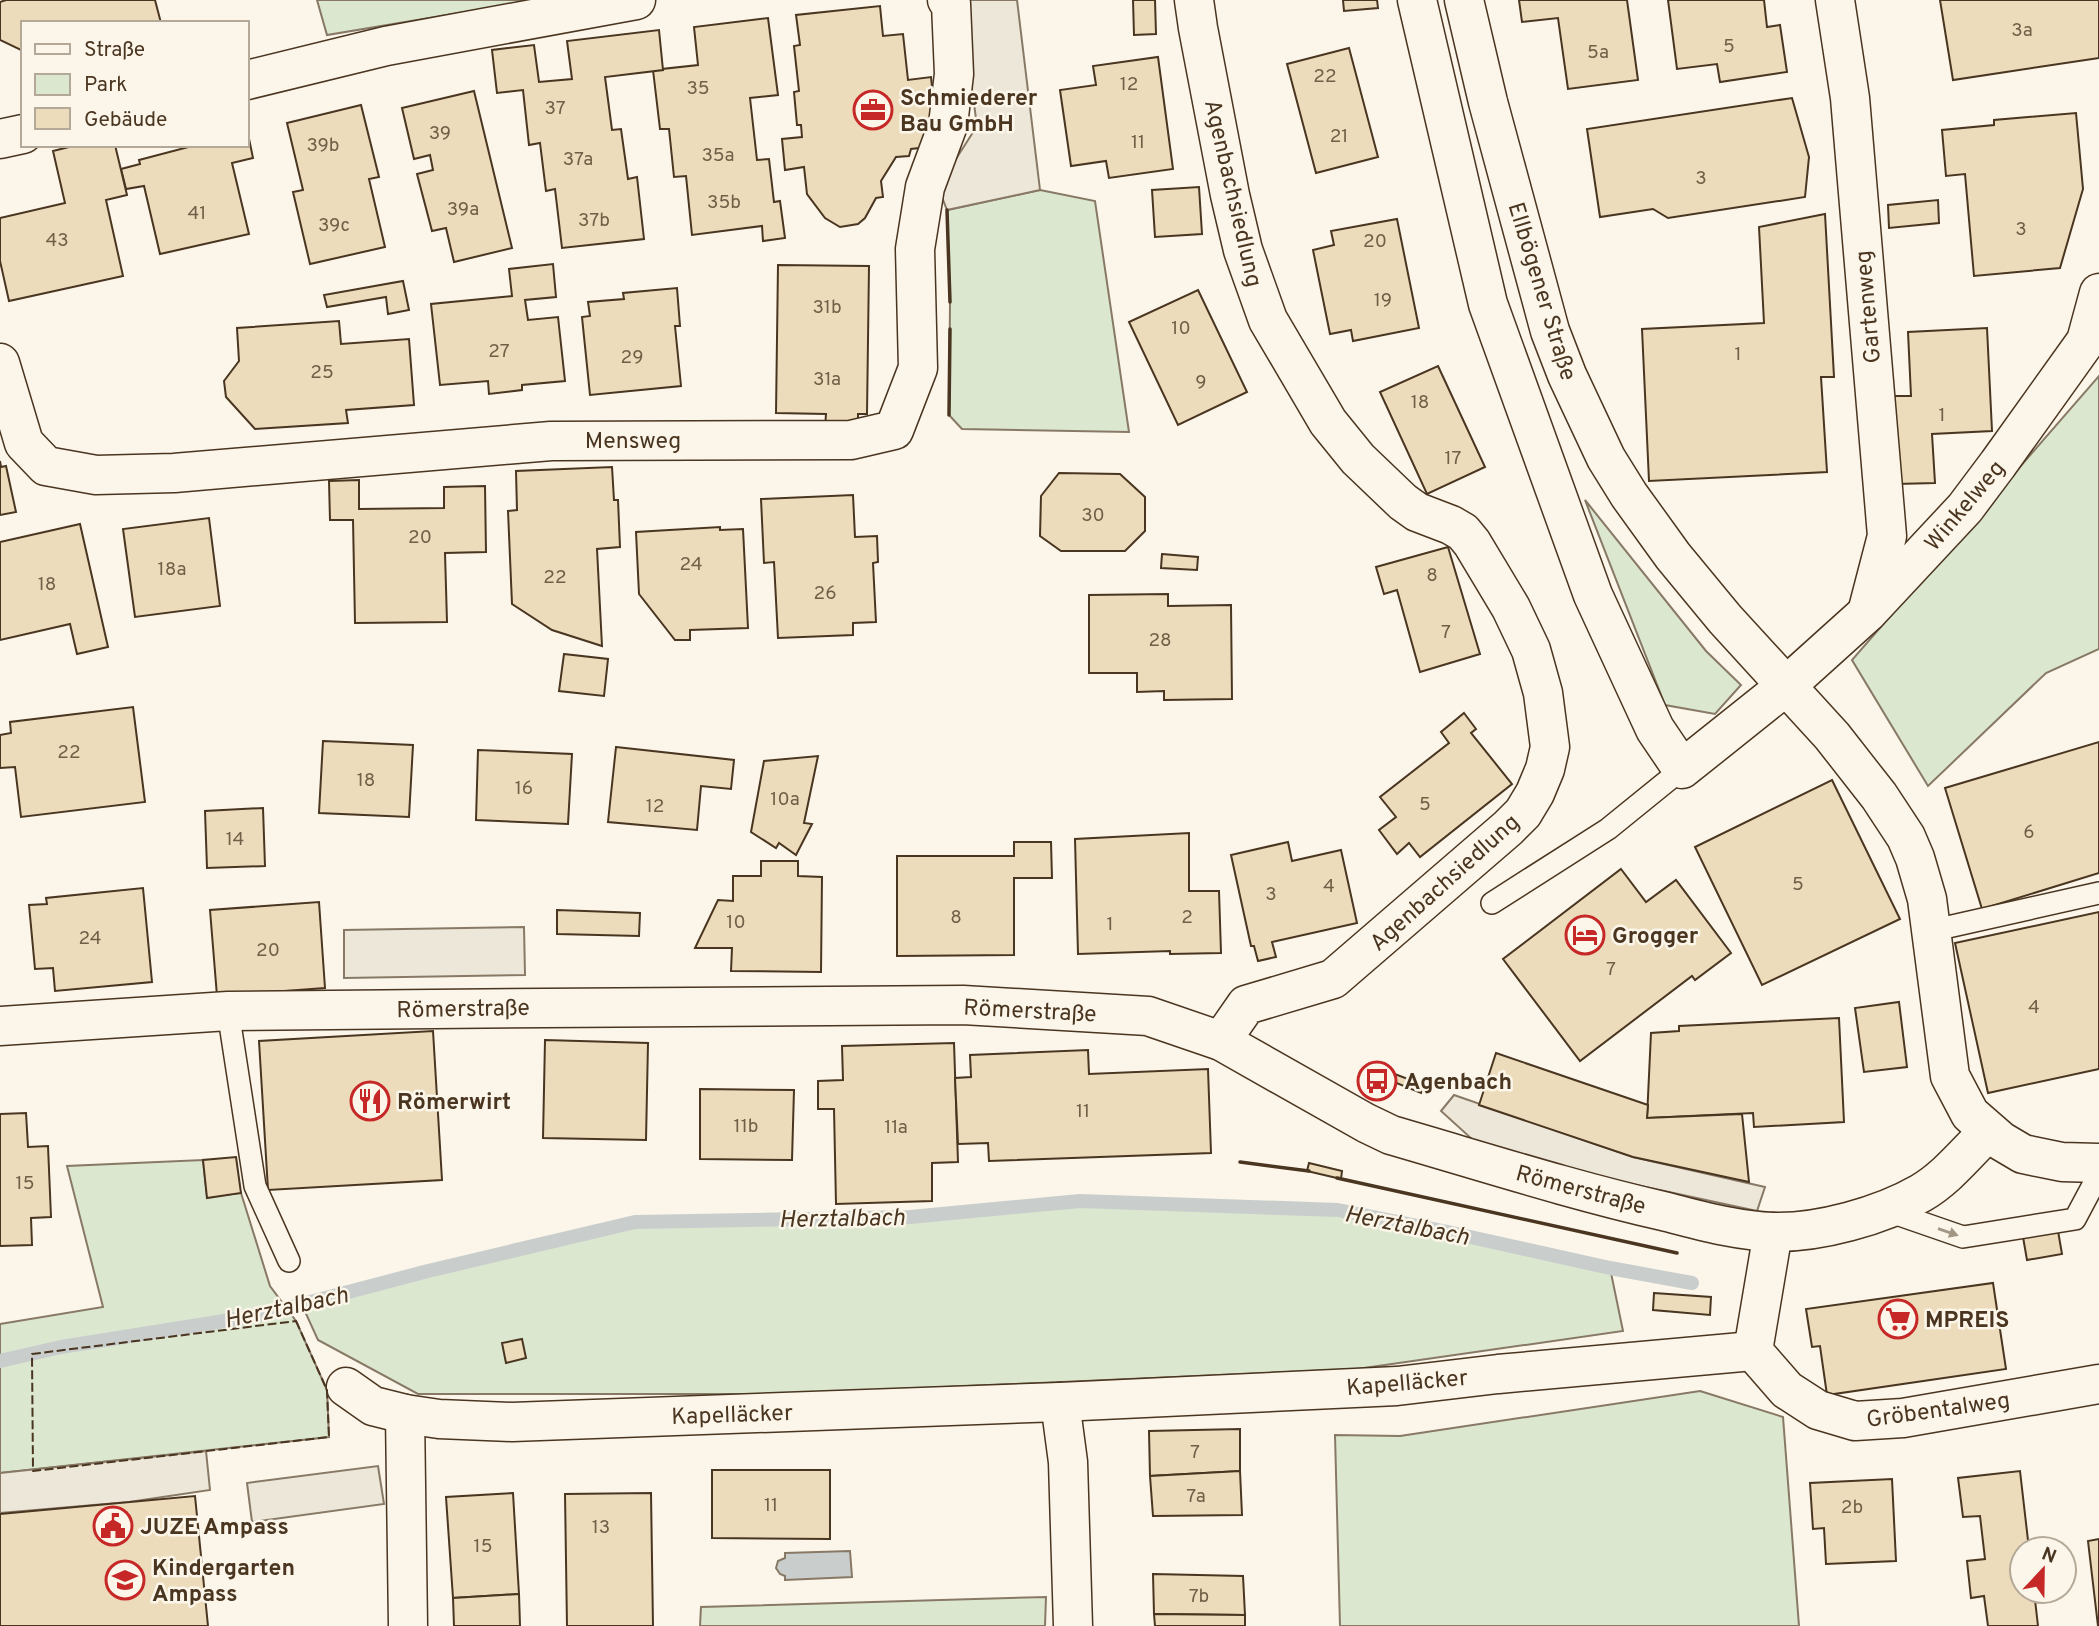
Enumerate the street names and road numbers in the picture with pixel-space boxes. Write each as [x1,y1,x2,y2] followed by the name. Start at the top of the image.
[1196,97,1267,290] street label: Agenbachsiedlung
[1500,199,1582,384] street label: Ellbögener Straße
[1850,249,1889,364] street label: Gartenweg
[585,428,681,457] street label: Mensweg
[1919,455,2012,558] street label: Winkelweg
[1365,809,1527,959] street label: Agenbachsiedlung
[396,995,530,1026] street label: Römerstraße
[962,995,1097,1030] street label: Römerstraße
[1512,1160,1649,1223] street label: Römerstraße
[1345,1365,1469,1404] street label: Kapelläcker
[1865,1387,2012,1436] street label: Gröbentalweg
[671,1400,793,1433] street label: Kapelläcker

